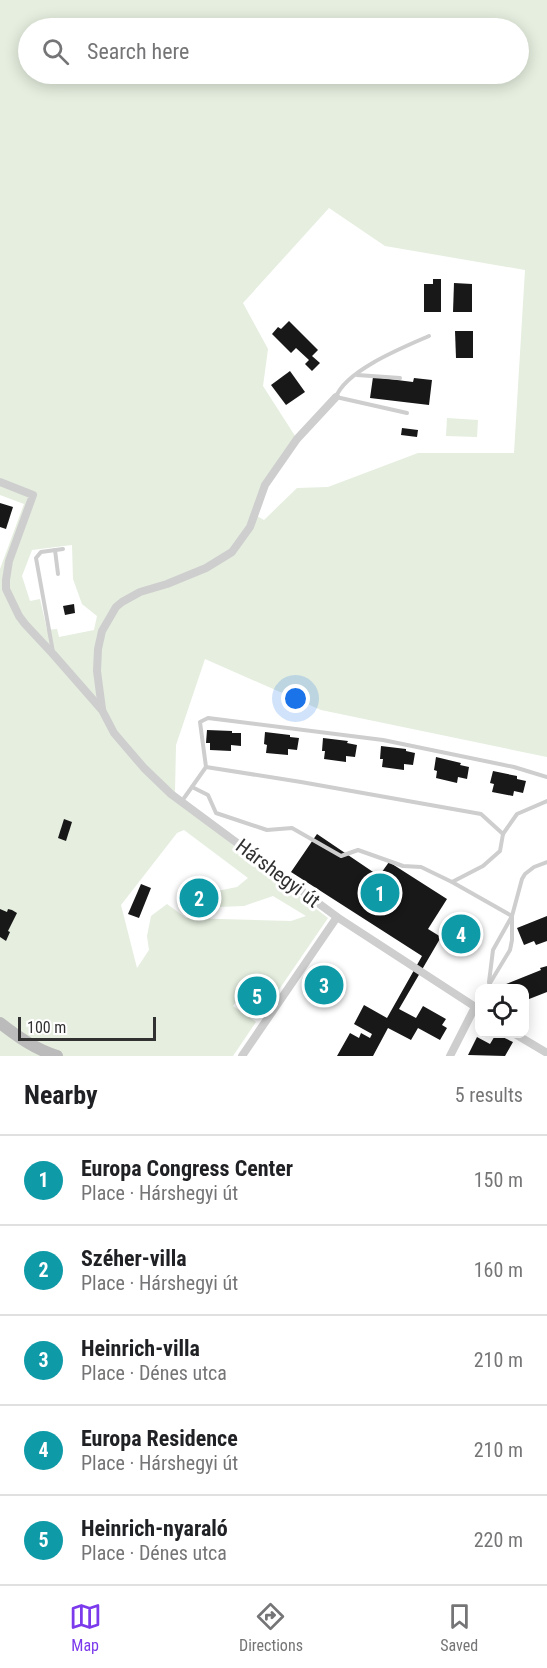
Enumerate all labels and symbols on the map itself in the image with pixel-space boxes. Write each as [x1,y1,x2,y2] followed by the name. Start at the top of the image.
[281,684,310,713] your location
[231,834,325,912] street label: Hárshegyi út
[360,870,400,916] pin: 1
[180,876,218,920] pin: 2
[442,912,480,956] pin: 4
[304,962,344,1008] pin: 3
[238,974,276,1018] pin: 5
[18,1014,156,1042] scale bar

